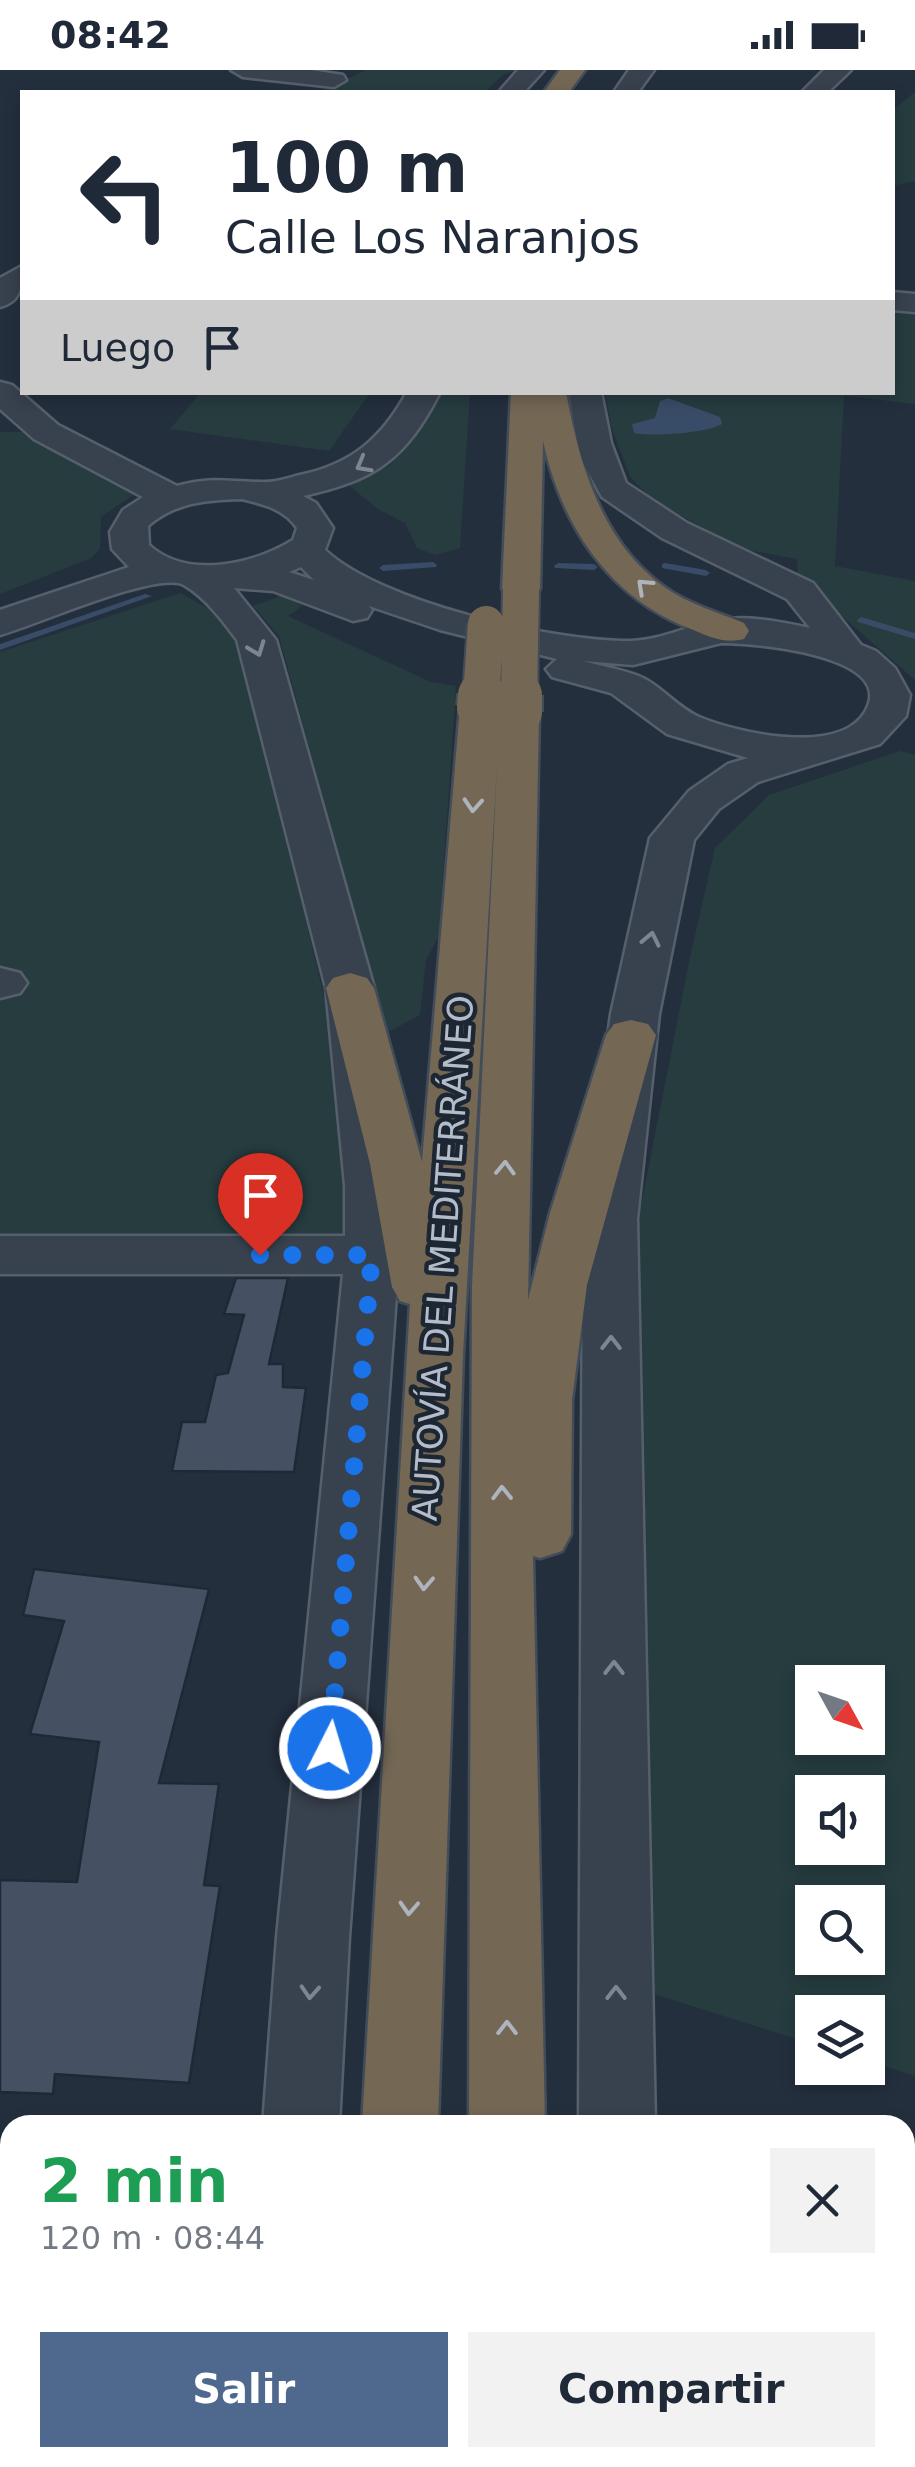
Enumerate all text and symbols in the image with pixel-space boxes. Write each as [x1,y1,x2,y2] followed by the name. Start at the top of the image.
[50,13,171,57] text: 08:42
[225,127,468,209] text: 100 m
[60,130,190,260] icon: left
[225,211,640,264] text: Calle Los Naranjos
[195,320,250,375] icon: arrive
[60,326,175,370] text: Luego
[356,453,374,473] one-way arrow
[637,580,656,598] one-way arrow
[245,639,265,657] one-way arrow
[463,797,484,813] one-way arrow
[639,931,660,948] one-way arrow
[404,994,481,1522] street label: AUTOVÍA DEL MEDITERRÁNEO
[218,1153,303,1256] pin
[494,1159,515,1175] one-way arrow
[233,1168,288,1223] icon: arrive
[600,1334,622,1350] one-way arrow
[491,1484,513,1500] one-way arrow
[413,1576,434,1592] one-way arrow
[603,1659,625,1674] one-way arrow
[795,1665,885,1755] north arrow
[795,1665,885,2085] map controls
[278,1696,382,1800] position arrow
[795,1775,885,1865] button: sound
[795,1885,885,1975] button: search
[399,1900,420,1916] one-way arrow
[605,1984,627,2000] one-way arrow
[299,1985,321,2001] one-way arrow
[795,1995,885,2085] button: layers
[496,2019,517,2035] one-way arrow
[40,2146,228,2216] text: 2 min
[770,2148,875,2253] button: close
[40,2219,265,2257] text: 120 m · 08:44
[40,2332,448,2447] button: Salir
[468,2332,875,2447] button: Compartir

